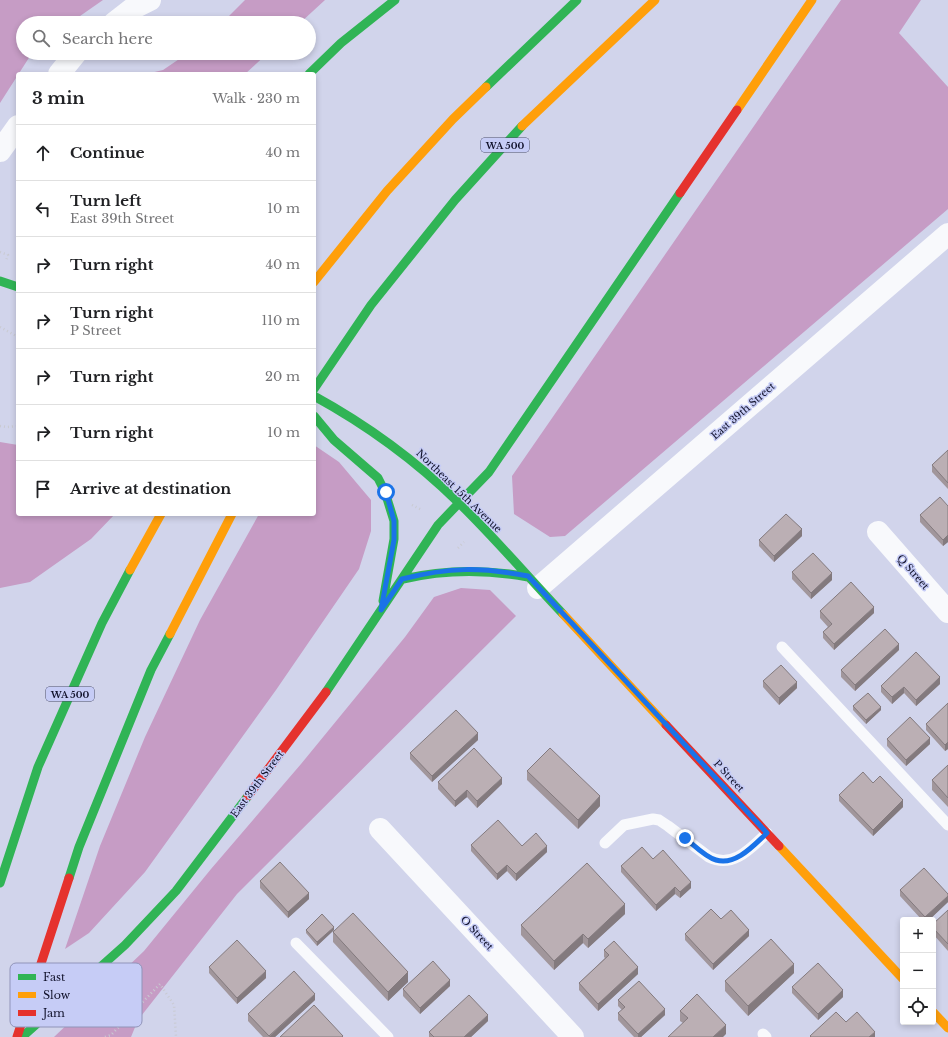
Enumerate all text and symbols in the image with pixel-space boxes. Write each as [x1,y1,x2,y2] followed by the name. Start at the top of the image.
[16,16,316,60] search box
[30,27,52,49] icon: search
[62,29,153,48] text: Search here
[32,88,85,109] text: 3 min
[212,90,300,107] text: Walk · 230 m
[481,138,529,152] road number: WA 500
[32,142,54,164] icon: ahead
[70,143,145,162] text: Continue
[265,144,300,161] text: 40 m
[70,191,141,210] text: Turn left
[32,198,54,220] icon: left
[267,200,300,217] text: 10 m
[70,210,174,227] text: East 39th Street
[32,254,54,276] icon: right
[70,255,153,274] text: Turn right
[265,256,300,273] text: 40 m
[70,303,153,322] text: Turn right
[32,310,54,332] icon: right
[261,312,300,329] text: 110 m
[70,322,121,339] text: P Street
[32,366,54,388] icon: right
[70,367,153,386] text: Turn right
[265,368,300,385] text: 20 m
[708,380,778,442] street label: East 39th Street
[32,422,54,444] icon: right
[70,423,153,442] text: Turn right
[267,424,300,441] text: 10 m
[413,447,505,536] street label: Northeast 15th Avenue
[32,478,54,500] icon: arrive
[70,479,231,498] text: Arrive at destination
[377,483,395,501] route start
[894,552,932,592] street label: Q Street
[46,687,94,701] road number: WA 500
[228,748,286,820] street label: East 39th Street
[711,757,747,795] street label: P Street
[676,829,694,847] route end
[458,913,496,953] street label: O Street
[900,917,936,1025] map controls
[900,917,936,953] button: +
[900,953,936,989] button: −
[10,963,142,1027] legend
[43,970,66,984] text: Fast
[43,988,71,1002] text: Slow
[900,989,936,1025] button: locate
[41,1006,65,1020] text: Jam

